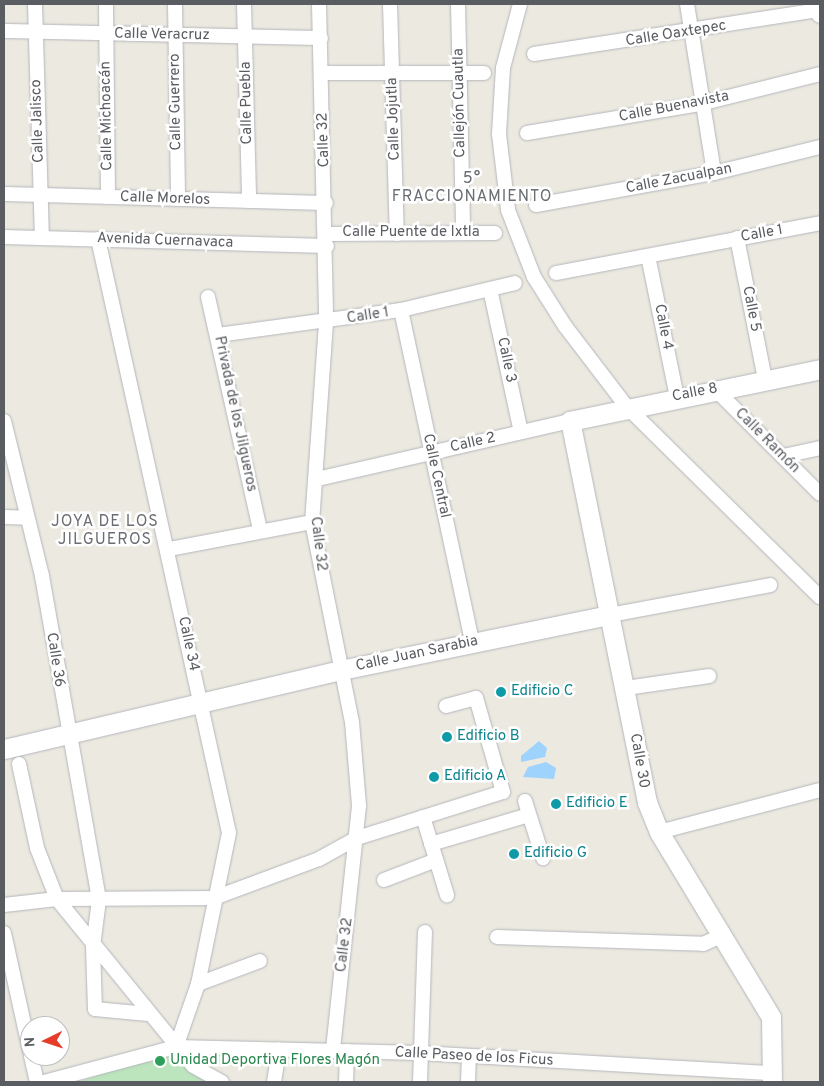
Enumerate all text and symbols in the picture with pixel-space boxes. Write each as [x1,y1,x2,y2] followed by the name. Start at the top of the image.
[624,17,728,51] street label: Calle Oaxtepec
[114,25,210,45] street label: Calle Veracruz
[450,48,470,158] street label: Callejón Cuautla
[166,53,186,151] street label: Calle Guerrero
[97,61,117,171] street label: Calle Michoacán
[237,61,257,145] street label: Calle Puebla
[384,77,404,161] street label: Calle Jojutla
[28,79,48,163] street label: Calle Jalisco
[617,88,731,126] street label: Calle Buenavista
[314,112,334,168] street label: Calle 32
[624,160,734,198] street label: Calle Zacualpan
[390,169,554,207] district label: 5° FRACCIONAMIENTO
[120,188,210,210] street label: Calle Morelos
[739,221,785,247] street label: Calle 1
[342,224,480,242] street label: Calle Puente de Ixtla
[96,230,234,252] street label: Avenida Cuernavaca
[738,285,764,333] street label: Calle 5
[650,303,676,351] street label: Calle 4
[346,304,390,328] street label: Calle 1
[210,334,260,494] street label: Privada de los Jilgueros
[492,336,520,384] street label: Calle 3
[671,380,719,406] street label: Calle 8
[731,405,803,477] street label: Calle Ramón
[448,429,498,457] street label: Calle 2
[418,432,454,520] street label: Calle Central
[49,512,161,550] district label: JOYA DE LOS JILGUEROS
[306,516,330,572] street label: Calle 32
[173,615,203,673] street label: Calle 34
[42,631,68,689] street label: Calle 36
[354,632,480,676] street label: Calle Juan Sarabia
[511,683,573,701] place label: Edificio C
[495,686,507,698] marker: Edificio C
[457,728,520,746] place label: Edificio B
[441,731,453,743] marker: Edificio B
[625,732,653,790] street label: Calle 30
[444,768,507,786] place label: Edificio A
[428,771,440,783] marker: Edificio A
[566,795,628,813] place label: Edificio E
[550,798,562,810] marker: Edificio E
[524,845,587,863] place label: Edificio G
[508,848,520,860] marker: Edificio G
[333,917,357,973] street label: Calle 32
[20,1016,70,1066] north arrow
[22,1036,39,1048] text: N
[394,1044,554,1070] street label: Calle Paseo de los Ficus
[170,1052,380,1070] place label: Unidad Deportiva Flores Magón
[154,1055,166,1067] marker: Unidad Deportiva Flores Magón

